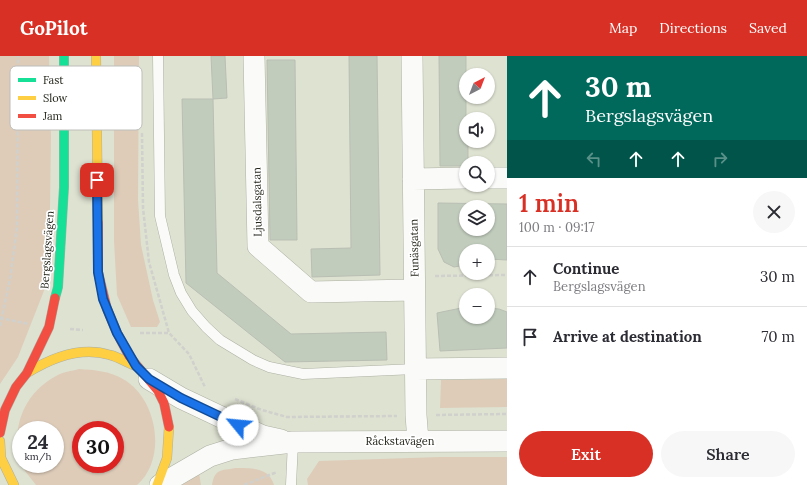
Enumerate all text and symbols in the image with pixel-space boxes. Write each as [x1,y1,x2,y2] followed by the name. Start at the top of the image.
[20,16,88,40] text: GoPilot
[609,19,637,37] text: Map
[659,19,727,37] text: Directions
[749,19,787,37] text: Saved
[10,66,142,130] legend
[459,68,495,104] north arrow
[459,68,495,324] map controls
[585,69,652,105] text: 30 m
[519,72,571,124] icon: ahead
[43,73,64,87] text: Fast
[43,91,68,105] text: Slow
[585,104,713,127] text: Bergslagsvägen
[42,109,63,123] text: Jam
[459,112,495,148] button: sound
[583,148,605,170] icon: left
[625,148,647,170] icon: ahead
[667,148,689,170] icon: ahead
[709,148,731,170] icon: right
[459,156,495,192] button: search
[80,163,114,197] pin
[249,167,265,237] street label: Ljusdalsgatan
[86,169,108,191] icon: arrive
[519,188,579,219] text: 1 min
[753,191,795,233] button: close
[459,200,495,236] button: layers
[37,210,57,290] street label: Bergslagsvägen
[406,218,422,277] street label: Funäsgatan
[519,219,595,236] text: 100 m · 09:17
[459,244,495,280] button: +
[553,259,619,278] text: Continue
[519,266,541,288] icon: ahead
[760,267,795,286] text: 30 m
[553,278,646,295] text: Bergslagsvägen
[459,288,495,324] button: −
[519,326,541,348] icon: arrive
[553,327,702,346] text: Arrive at destination
[761,327,795,346] text: 70 m
[217,404,259,446] position arrow
[72,421,124,473] speed limit sign: 30
[27,429,49,454] text: 24
[519,431,653,477] button: Exit
[661,431,795,477] button: Share
[365,434,435,448] street label: Råckstavägen
[24,450,52,463] text: km/h

